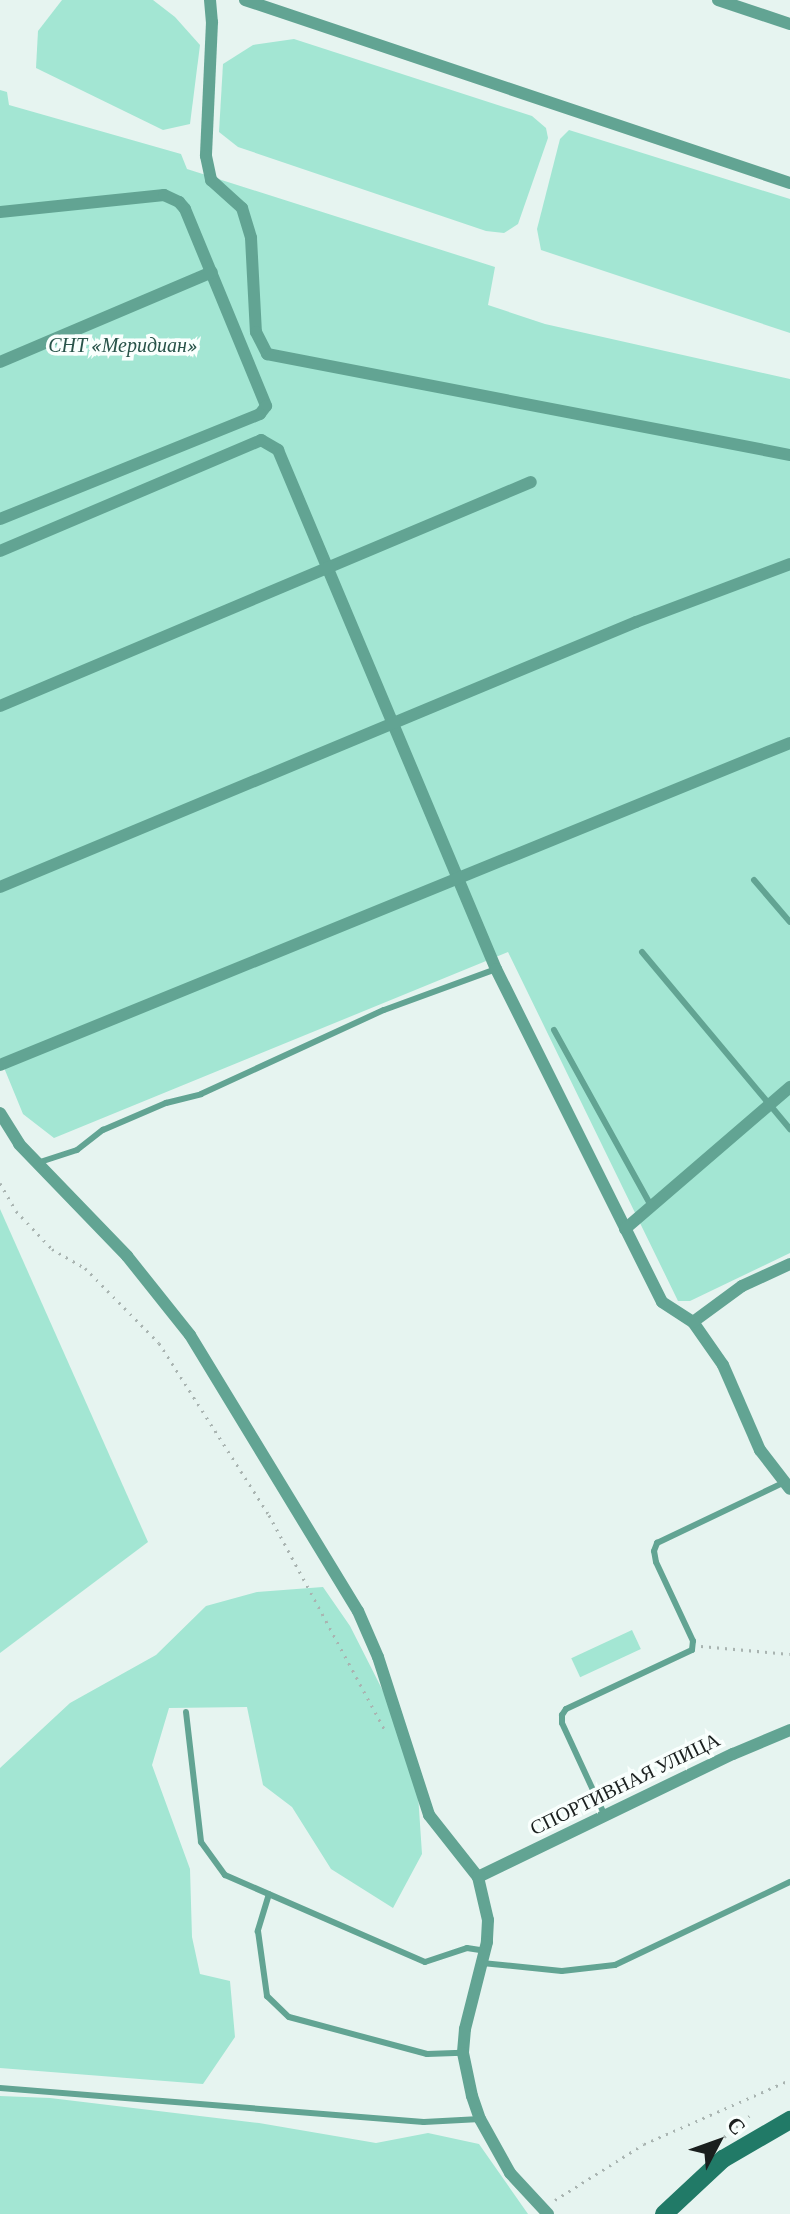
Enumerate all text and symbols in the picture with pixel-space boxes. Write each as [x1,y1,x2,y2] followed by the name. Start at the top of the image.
[48,333,198,357] park label: СНТ «Меридиан»
[526,1728,724,1840] street label: СПОРТИВНАЯ УЛИЦА
[678,2102,758,2182] north arrow
[722,2112,751,2140] text: С

